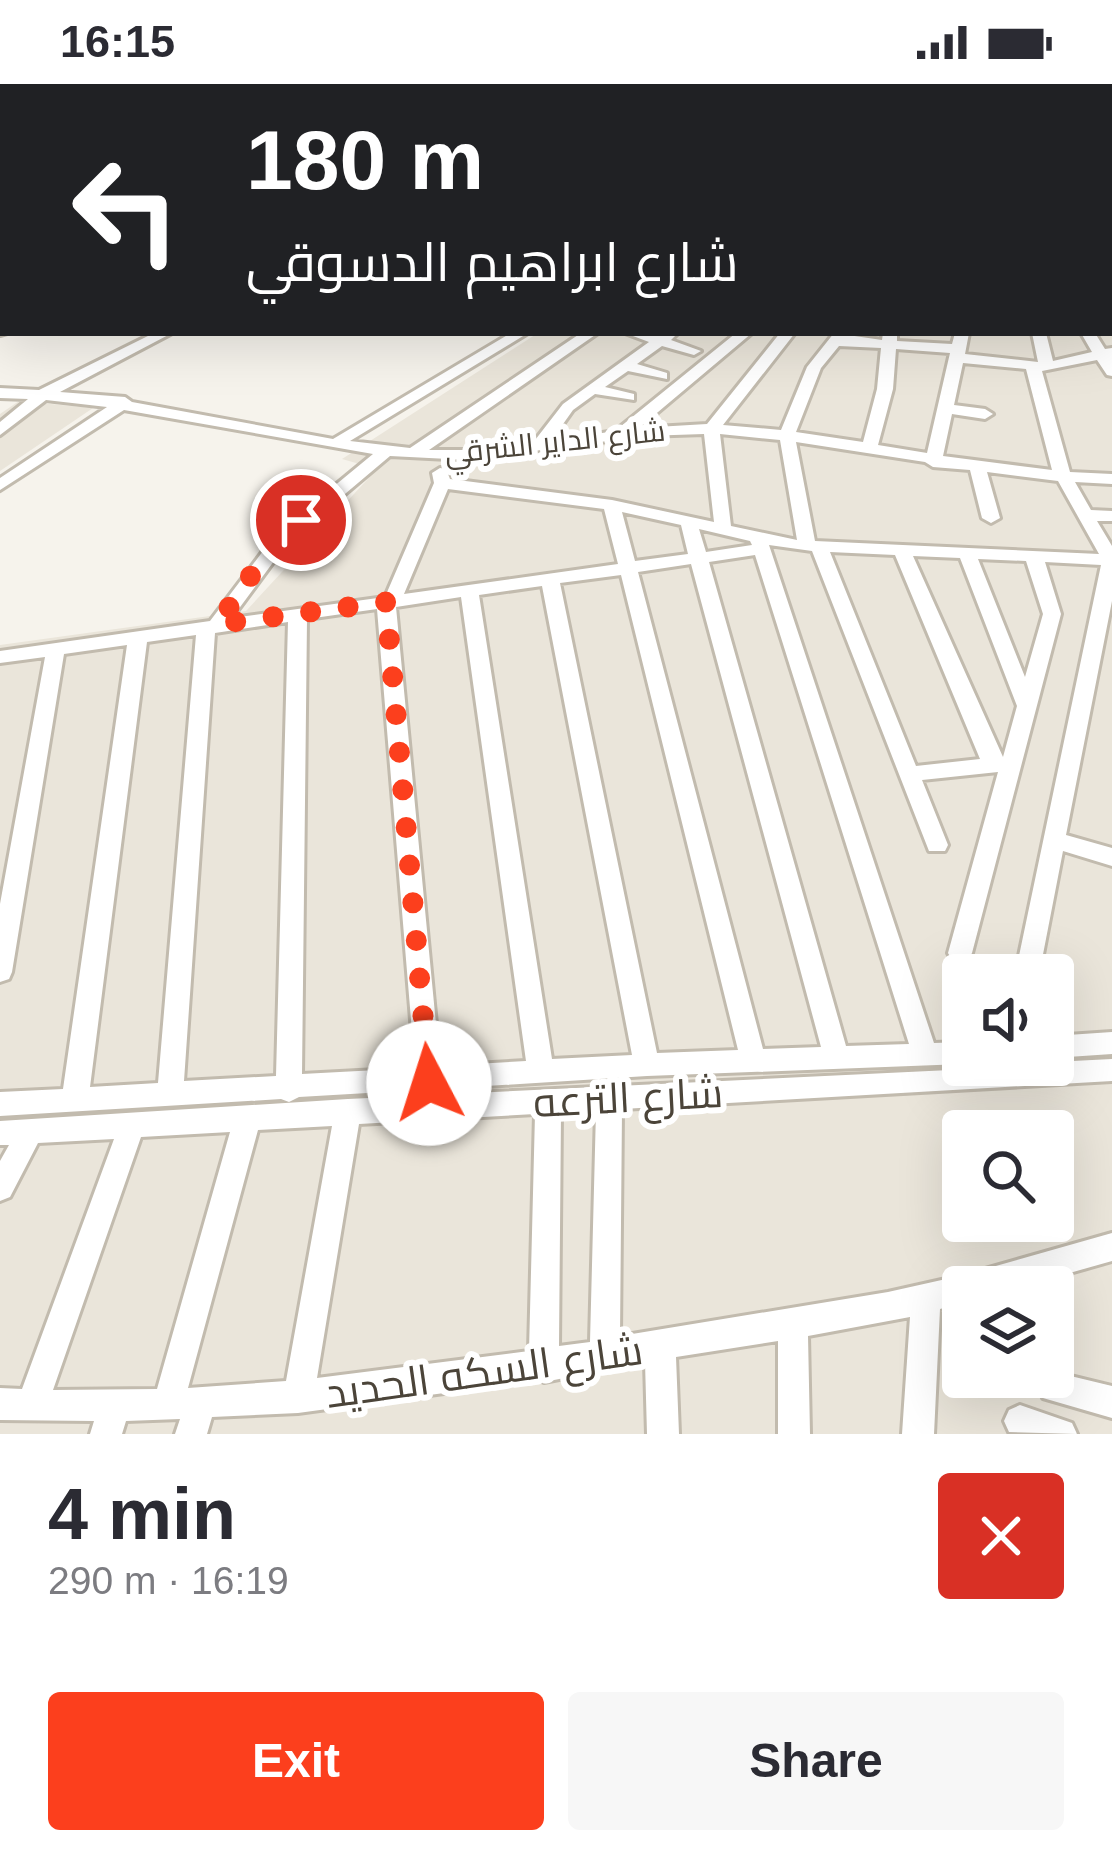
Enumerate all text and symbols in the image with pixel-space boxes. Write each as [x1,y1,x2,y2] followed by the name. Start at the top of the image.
[60,16,175,67] text: 16:15
[246,113,484,207] text: 180 m
[48,132,204,288] icon: left
[246,232,739,292] text: شارع ابراهيم الدسوقي
[443,414,668,476] street label: شارع الداير الشرقي
[250,469,352,571] pin
[268,487,334,553] icon: arrive
[942,954,1074,1398] map controls
[942,954,1074,1086] button: sound
[366,1020,492,1146] position arrow
[532,1069,724,1130] street label: شارع الترعه
[942,1110,1074,1242] button: search
[942,1266,1074,1398] button: layers
[322,1326,646,1421] street label: شارع السكه الحديد
[938,1473,1064,1599] button: close
[48,1474,236,1554] text: 4 min
[48,1559,289,1602] text: 290 m · 16:19
[48,1692,544,1830] button: Exit
[568,1692,1064,1830] button: Share

